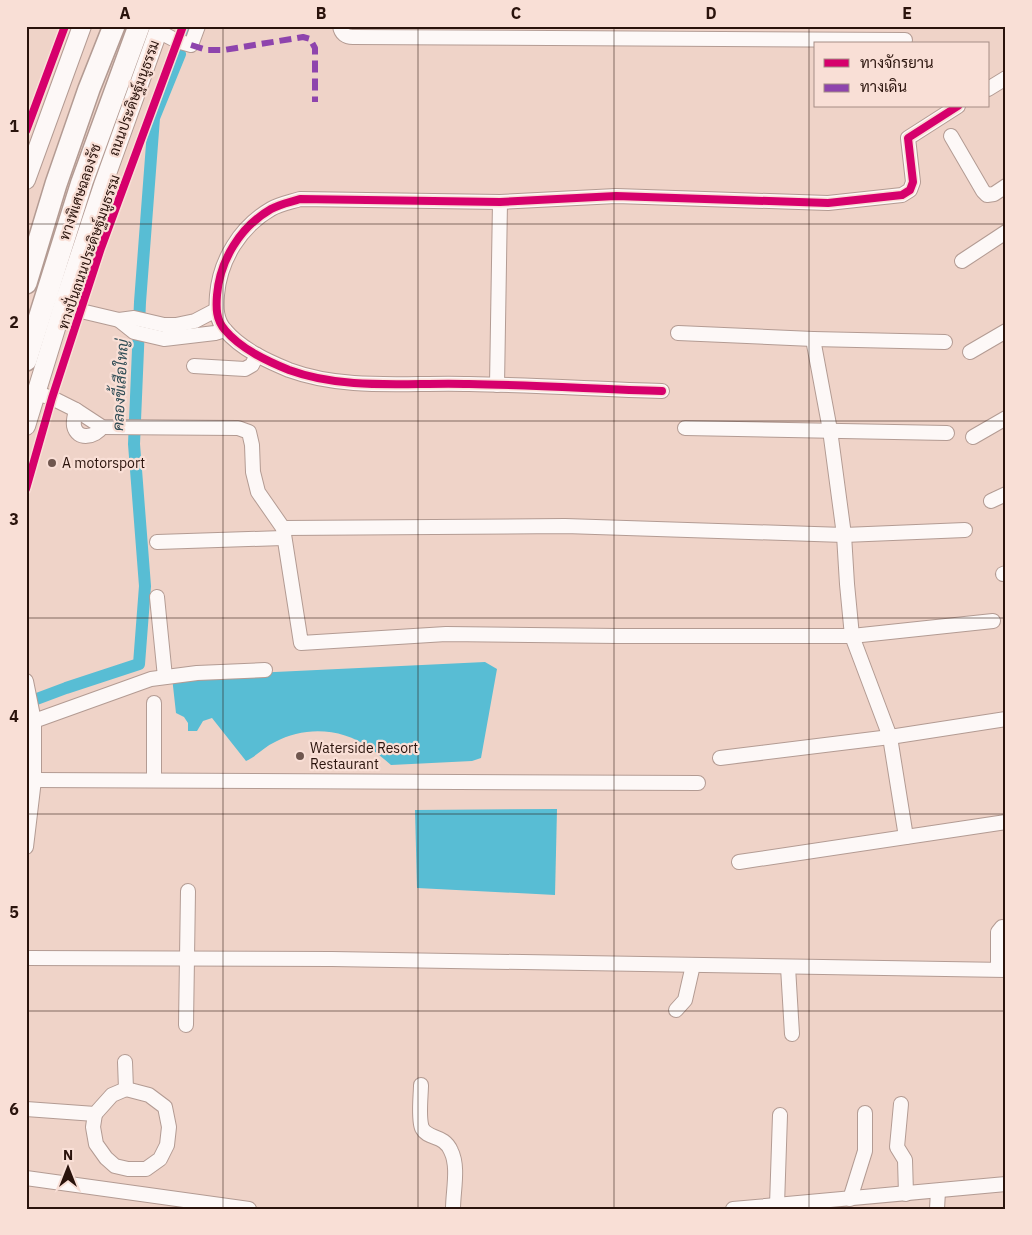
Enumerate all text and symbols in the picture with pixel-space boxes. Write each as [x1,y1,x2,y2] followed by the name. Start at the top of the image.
[120,3,131,23] text: A
[316,3,327,23] text: B
[511,3,521,23] text: C
[705,3,717,23] text: D
[902,3,912,23] text: E
[105,38,164,159] street label: ถนนประดิษฐ์มนูธรรม
[814,42,990,108] legend
[860,53,934,72] text: ทางจักรยาน
[860,77,907,96] text: ทางเดิน
[9,116,19,136] text: 1
[55,142,105,242] street label: ทางพิเศษฉลองรัช
[52,171,125,332] street label: ทางปั่นถนนประดิษฐ์มนูธรรม
[9,312,19,332] text: 2
[103,337,132,432] water label: คลองขี้เสือใหญ่
[62,454,145,472] place label: A motorsport
[46,457,58,469] marker: A motorsport
[9,509,19,529] text: 3
[9,706,19,726] text: 4
[310,739,418,773] place label: Waterside Resort Restaurant
[294,750,306,762] marker: Waterside Resort Restaurant
[9,902,19,922] text: 5
[9,1099,19,1119] text: 6
[42,1142,92,1192] north arrow
[63,1146,73,1164] text: N

